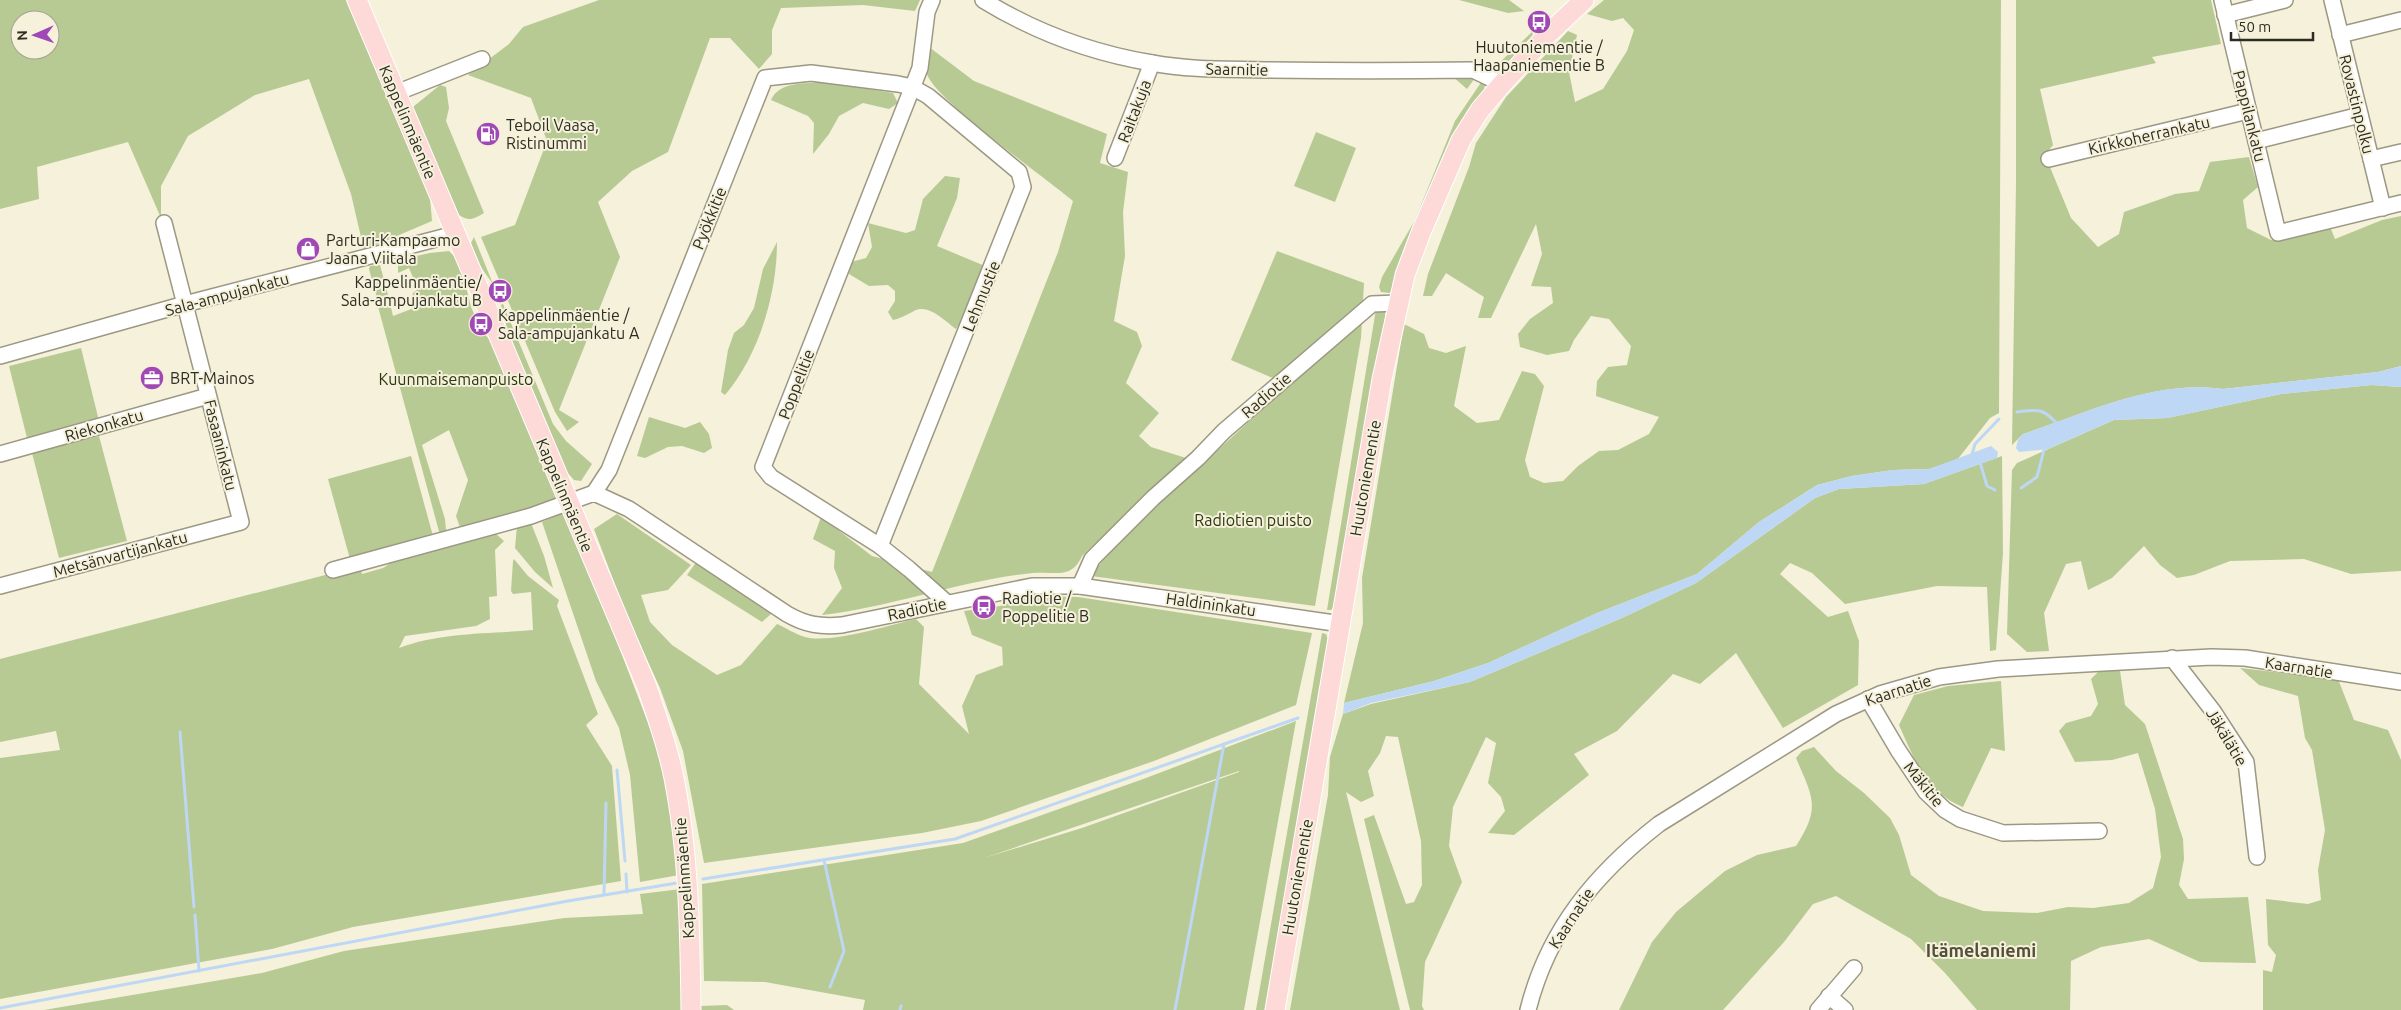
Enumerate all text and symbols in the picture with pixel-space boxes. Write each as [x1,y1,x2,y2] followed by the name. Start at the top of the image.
[1526,9,1552,35] bus stop icon: Huutoniementie / Haapaniementie B
[10,10,60,60] north arrow
[2231,10,2314,42] scale bar
[2238,18,2271,35] text: 50 m
[14,30,30,41] text: N
[1473,38,1605,74] place label: Huutoniementie / Haapaniementie B
[2336,53,2378,155] street label: Rovastinpolku
[1205,59,1269,79] street label: Saarnitie
[376,62,440,182] street label: Kappelinmäentie
[2230,68,2270,164] street label: Pappilankatu
[1114,77,1154,145] street label: Raitakuja
[2086,112,2212,158] street label: Kirkkoherrankatu
[506,116,599,152] place label: Teboil Vaasa, Ristinummi
[475,121,501,147] fuel station icon: Teboil Vaasa, Ristinummi
[688,184,730,252] street label: Pyökkitie
[326,231,460,267] place label: Parturi-Kampaamo Jaana Viitala
[295,236,321,262] shop icon: Parturi-Kampaamo Jaana Viitala
[959,258,1003,334] street label: Lehmustie
[163,269,291,319] street label: Sala-ampujankatu
[341,273,483,309] place label: Kappelinmäentie/ Sala-ampujankatu B
[487,278,513,304] bus stop icon: Kappelinmäentie/ Sala-ampujankatu B
[498,306,640,342] place label: Kappelinmäentie / Sala-ampujankatu A
[468,311,494,337] bus stop icon: Kappelinmäentie / Sala-ampujankatu A
[774,347,818,421] street label: Poppelitie
[139,365,165,391] office icon: BRT-Mainos
[170,369,255,387] place label: BRT-Mainos
[1238,369,1294,421] street label: Radiotie
[379,370,533,388] park label: Kuunmaisemanpuisto
[201,398,241,492] street label: Fasaaninkatu
[63,405,145,445] street label: Riekonkatu
[1346,418,1384,538] street label: Huutoniementie
[533,435,597,555] street label: Kappelinmäentie
[1194,511,1312,529] park label: Radiotien puisto
[51,527,189,581] street label: Metsänvartijankatu
[1002,589,1089,625] place label: Radiotie / Poppelitie B
[1165,589,1257,619] street label: Haldininkatu
[886,594,948,624] street label: Radiotie
[971,594,997,620] bus stop icon: Radiotie / Poppelitie B
[2264,653,2334,681] street label: Kaarnatie
[1863,671,1933,709] street label: Kaarnatie
[2203,705,2251,769] street label: Jäkälätie
[1900,758,1948,810] street label: Mäkitie
[671,817,697,939] street label: Kappelinmäentie
[1278,817,1316,937] street label: Huutoniementie
[1545,884,1597,952] street label: Kaarnatie
[1926,940,2036,960] district label: Itämelaniemi

